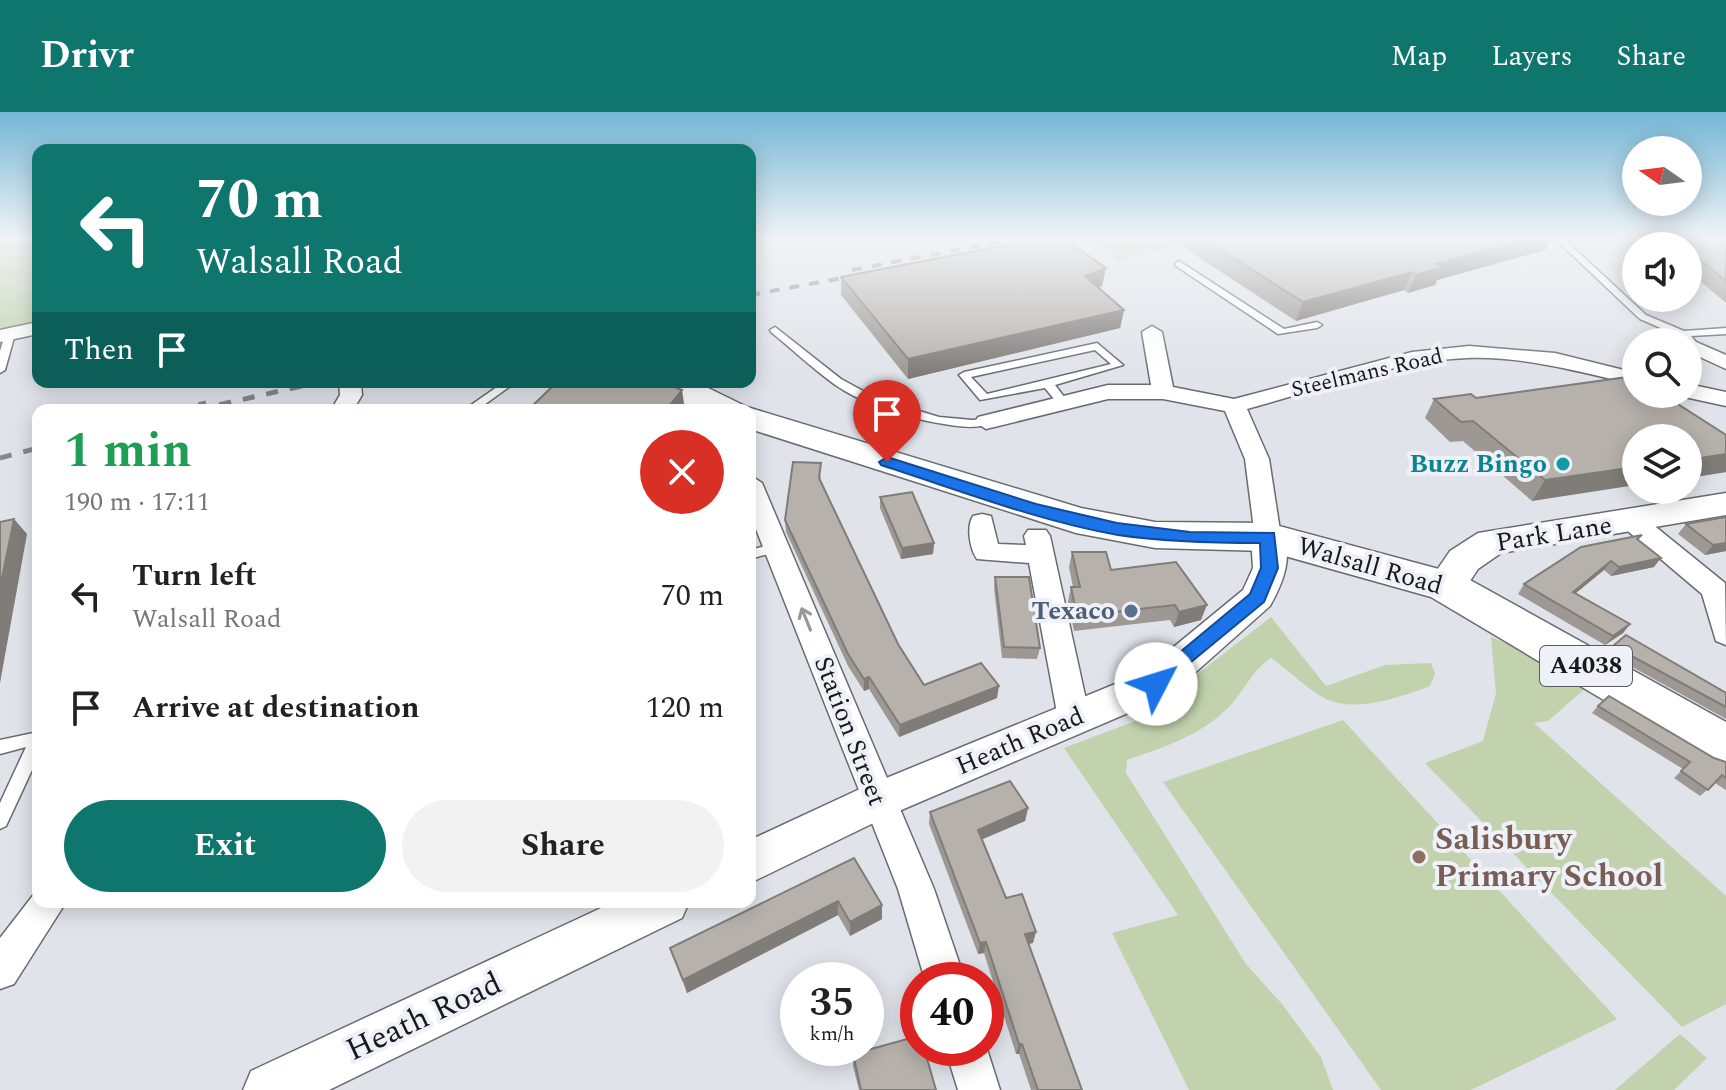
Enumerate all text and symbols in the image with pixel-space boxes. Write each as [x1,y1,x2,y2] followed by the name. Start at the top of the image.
[40,27,134,85] text: Drivr
[1391,35,1447,78] text: Map
[1491,35,1573,78] text: Layers
[1617,35,1686,78] text: Share
[1622,136,1702,216] north arrow
[1622,136,1702,504] map controls
[196,158,323,243] text: 70 m
[64,176,168,280] icon: left
[1622,232,1702,312] button: sound
[196,235,403,290] text: Walsall Road
[64,327,134,373] text: Then
[150,328,194,372] icon: arrive
[1622,328,1702,408] button: search
[1288,340,1446,406] street label: Steelmans Road
[853,380,921,462] pin
[865,392,909,436] icon: arrive
[64,415,192,488] text: 1 min
[1622,424,1702,504] button: layers
[640,430,724,514] button: close
[1409,444,1547,484] place label: Buzz Bingo
[1554,455,1572,473] marker: Buzz Bingo
[64,482,210,522] text: 190 m · 17:11
[1493,505,1615,563] street label: Park Lane
[1293,526,1447,606] street label: Walsall Road
[132,553,257,599] text: Turn left
[661,573,724,619] text: 70 m
[64,574,108,618] icon: left
[1031,591,1115,631] place label: Texaco
[132,599,281,639] text: Walsall Road
[1122,602,1140,620] marker: Texaco
[798,607,813,632] one-way arrow
[1114,642,1198,726] position arrow
[1540,646,1632,686] road number: A4038
[803,650,897,812] street label: Station Street
[132,685,419,731] text: Arrive at destination
[646,685,724,731] text: 120 m
[64,686,108,730] icon: arrive
[950,696,1090,786] street label: Heath Road
[64,800,386,892] button: Exit
[402,800,724,892] button: Share
[1435,815,1663,901] place label: Salisbury Primary School
[1410,848,1428,866] marker: Salisbury Primary School
[338,959,510,1075] street label: Heath Road
[900,962,1004,1066] speed limit sign: 40
[810,973,854,1034] text: 35
[810,1019,855,1049] text: km/h

